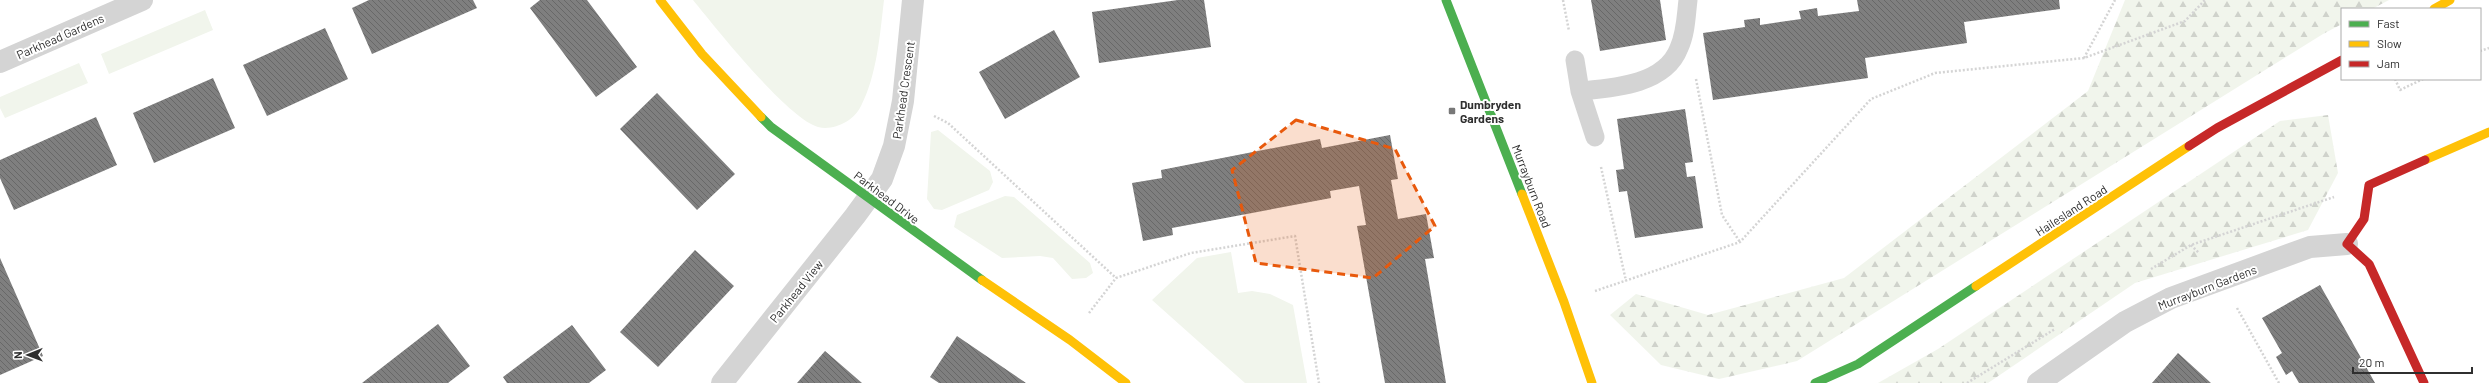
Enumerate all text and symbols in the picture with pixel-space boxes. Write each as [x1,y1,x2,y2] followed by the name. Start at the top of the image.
[2341,8,2481,80] legend
[14,10,106,62] street label: Parkhead Gardens
[2377,16,2400,30] text: Fast
[2377,36,2402,50] text: Slow
[889,40,917,140] street label: Parkhead Crescent
[2377,56,2400,70] text: Jam
[1460,97,1521,125] place label: Dumbryden Gardens
[1447,106,1457,116] marker: Dumbryden Gardens
[1510,142,1554,230] street label: Murrayburn Road
[852,168,922,226] street label: Parkhead Drive
[2033,182,2109,238] street label: Hailesland Road
[767,257,826,325] street label: Parkhead View
[2156,262,2258,312] street label: Murrayburn Gardens
[8,335,48,375] north arrow
[2353,349,2472,375] scale bar
[11,351,24,359] text: N
[2359,355,2385,369] text: 20 m

